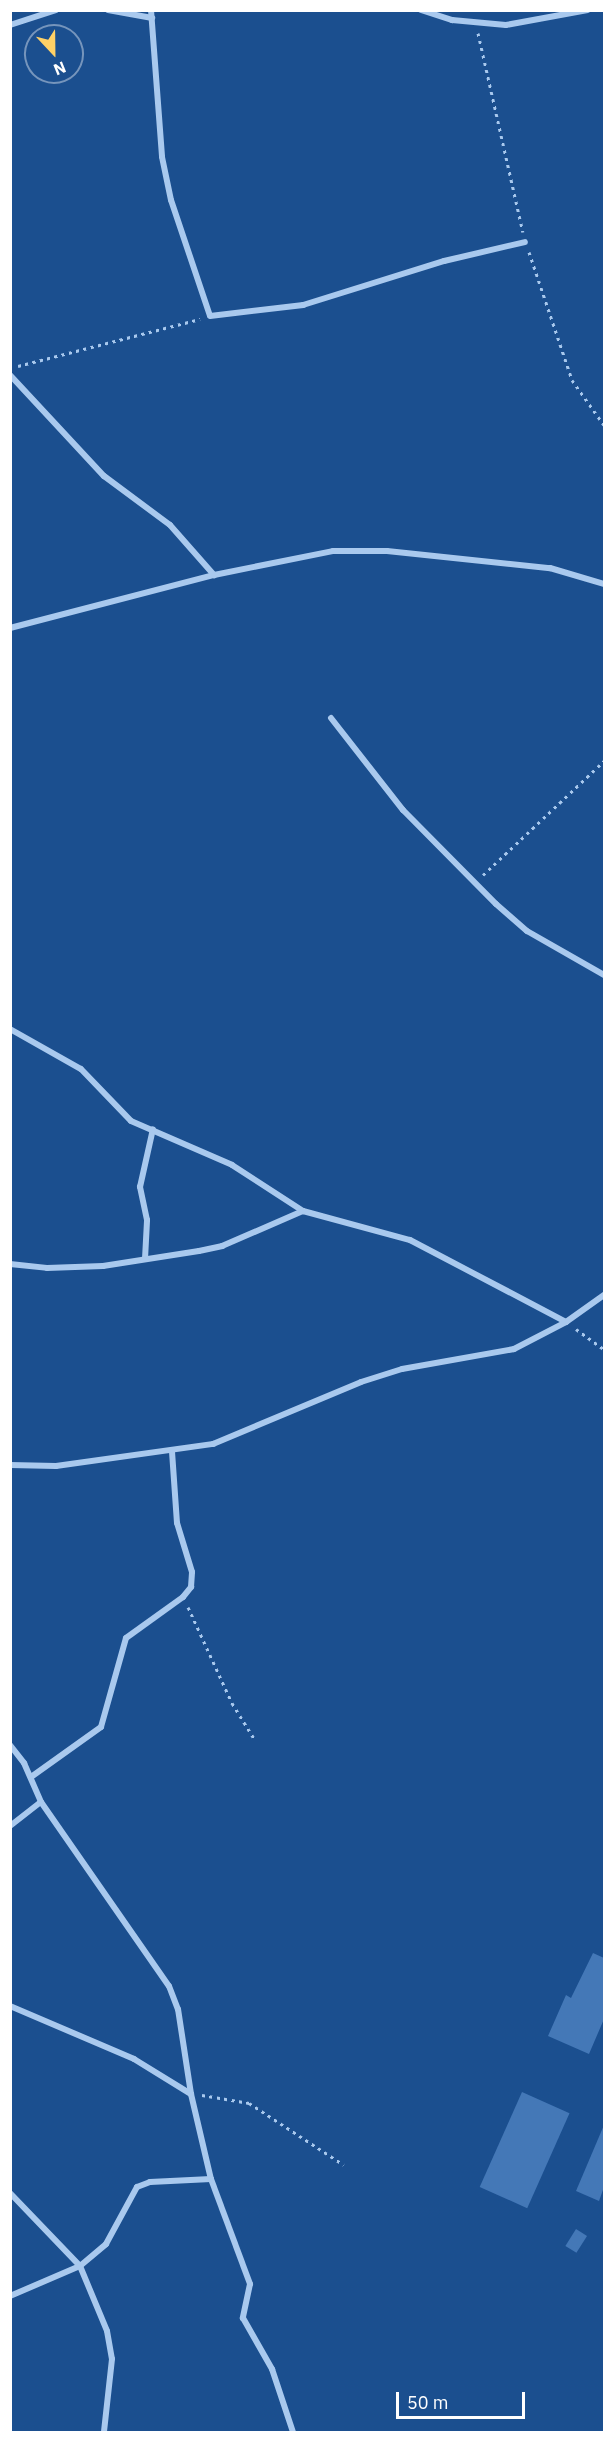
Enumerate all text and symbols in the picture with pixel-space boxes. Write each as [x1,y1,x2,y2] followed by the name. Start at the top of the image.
[24,24,84,84] north arrow
[51,57,69,80] text: N
[399,2380,528,2418] scale bar
[407,2391,449,2414] text: 50 m

